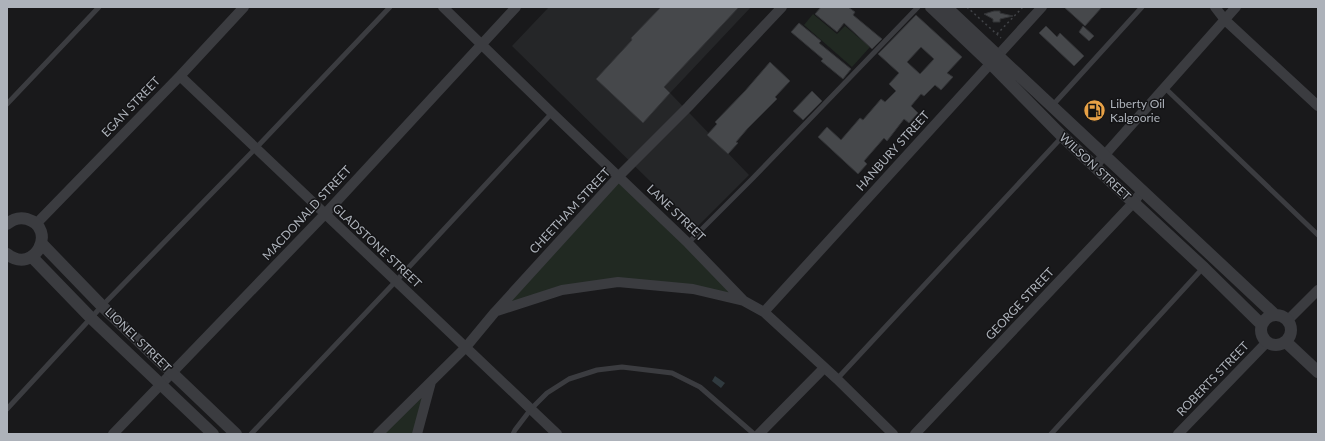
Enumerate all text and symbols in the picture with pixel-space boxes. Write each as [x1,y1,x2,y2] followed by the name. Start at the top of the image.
[98,73,163,140] street label: EGAN STREET
[1110,96,1165,125] place label: Liberty Oil Kalgoorie
[1081,98,1107,124] fuel station icon: Liberty Oil Kalgoorie
[853,108,932,194] street label: HANBURY STREET
[1056,130,1134,204] street label: WILSON STREET
[259,162,354,263] street label: MACDONALD STREET
[526,165,613,257] street label: CHEETHAM STREET
[644,181,709,244] street label: LANE STREET
[330,201,425,291] street label: GLADSTONE STREET
[982,264,1057,343] street label: GEORGE STREET
[102,304,175,375] street label: LIONEL STREET
[1173,338,1252,419] street label: ROBERTS STREET

